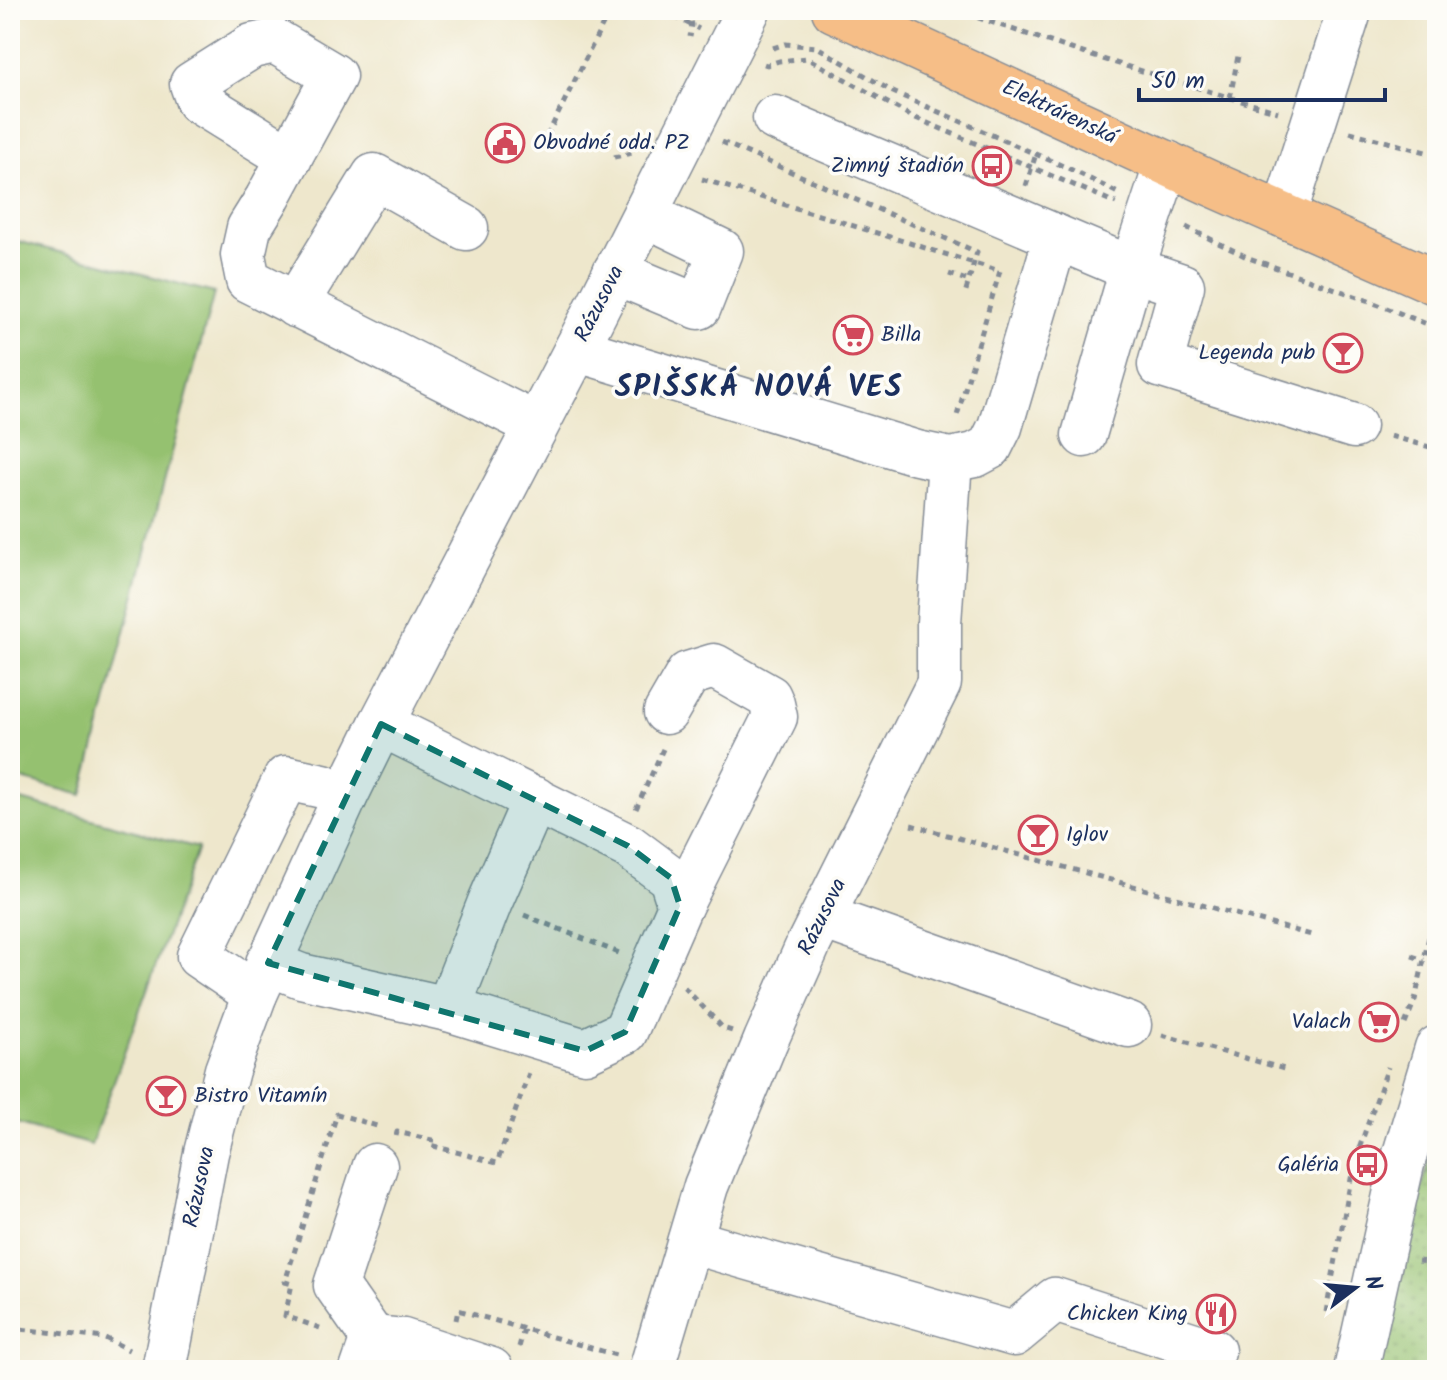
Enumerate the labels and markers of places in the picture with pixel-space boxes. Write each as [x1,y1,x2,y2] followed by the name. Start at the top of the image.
[484,122,526,164] public building icon: Obvodné odd. PZ
[533,126,690,161] place label: Obvodné odd. PZ
[971,145,1013,187] bus stop icon: Zimný štadión
[831,149,964,184] place label: Zimný štadión
[832,314,874,356] supermarket icon: Billa
[881,318,921,353] place label: Billa
[1322,332,1364,374] bar icon: Legenda pub
[1198,336,1315,371] place label: Legenda pub
[1017,814,1059,856] bar icon: Iglov
[1066,818,1109,853] place label: Iglov
[1358,1001,1400,1043] supermarket icon: Valach
[1292,1005,1351,1040] place label: Valach
[145,1075,187,1117] bar icon: Bistro Vitamín
[194,1079,327,1114] place label: Bistro Vitamín
[1346,1144,1388,1186] bus stop icon: Galéria
[1277,1148,1339,1183] place label: Galéria
[1195,1293,1237,1335] restaurant icon: Chicken King
[1067,1297,1188,1332] place label: Chicken King

